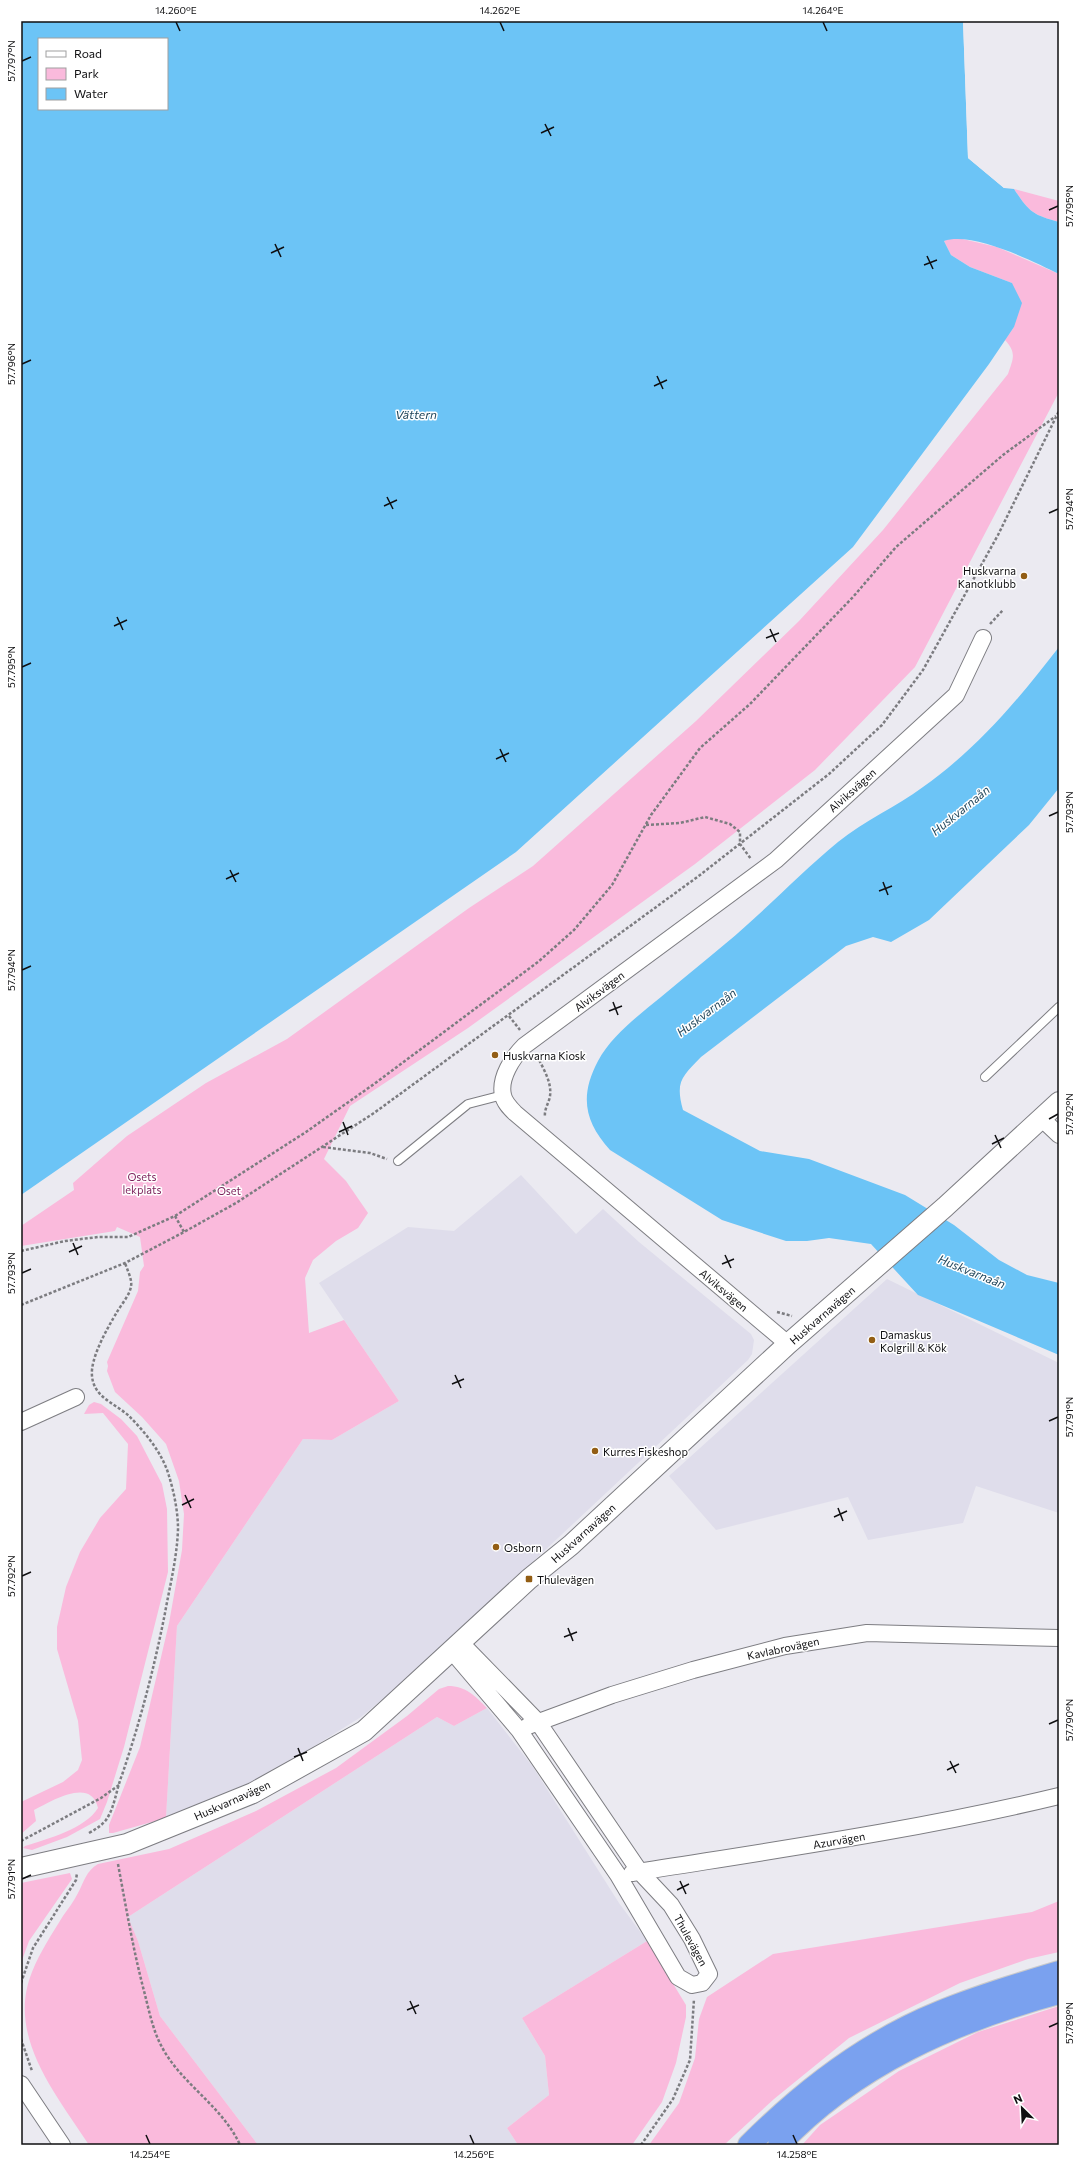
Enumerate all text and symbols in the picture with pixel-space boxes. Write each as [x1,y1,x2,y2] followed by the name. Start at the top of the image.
[155,4,197,16] text: 14.260°E
[480,4,520,16] text: 14.262°E
[803,4,843,16] text: 14.264°E
[38,38,168,110] legend
[5,40,17,82] text: 57.797°N
[74,46,102,60] text: Road
[74,66,100,80] text: Park
[74,86,108,100] text: Water
[1063,185,1075,227] text: 57.795°N
[5,343,17,385] text: 57.796°N
[395,407,437,421] water label: Vättern
[1063,488,1075,530] text: 57.794°N
[958,564,1016,590] place label: Huskvarna Kanotklubb
[1019,571,1029,581] marker: Huskvarna Kanotklubb
[5,646,17,688] text: 57.795°N
[826,765,878,815] street label: Alviksvägen
[928,782,992,838] water label: Huskvarnaån
[1063,791,1075,833] text: 57.793°N
[5,949,17,991] text: 57.794°N
[572,968,626,1014] street label: Alviksvägen
[673,985,739,1039] water label: Huskvarnaån
[503,1049,586,1062] place label: Huskvarna Kiosk
[490,1050,500,1060] marker: Huskvarna Kiosk
[1063,1093,1075,1135] text: 57.792°N
[122,1170,162,1196] park label: Osets lekplats
[217,1184,242,1197] park label: Oset
[936,1251,1008,1291] water label: Huskvarnaån
[5,1252,17,1294] text: 57.793°N
[697,1266,751,1314] street label: Alviksvägen
[787,1283,857,1347] street label: Huskvarnavägen
[880,1328,947,1354] place label: Damaskus Kolgrill & Kök
[867,1335,877,1345] marker: Damaskus Kolgrill & Kök
[1063,1397,1075,1437] text: 57.791°N
[603,1445,688,1458] place label: Kurres Fiskeshop
[590,1446,600,1456] marker: Kurres Fiskeshop
[548,1501,618,1565] street label: Huskvarnavägen
[504,1541,542,1554] place label: Osborn
[491,1542,501,1552] marker: Osborn
[5,1555,17,1597] text: 57.792°N
[537,1573,594,1586] place label: Thulevägen
[524,1574,534,1584] marker: Thulevägen
[746,1634,820,1662] street label: Kavlabrovägen
[1063,1699,1075,1741] text: 57.790°N
[192,1777,272,1823] street label: Huskvarnavägen
[812,1829,866,1851] street label: Azurvägen
[5,1859,17,1899] text: 57.791°N
[671,1912,711,1968] street label: Thulevägen
[1063,2002,1075,2044] text: 57.789°N
[1002,2088,1042,2128] north arrow
[1011,2091,1024,2106] text: N
[130,2148,170,2160] text: 14.254°E
[454,2148,494,2160] text: 14.256°E
[777,2148,817,2160] text: 14.258°E

